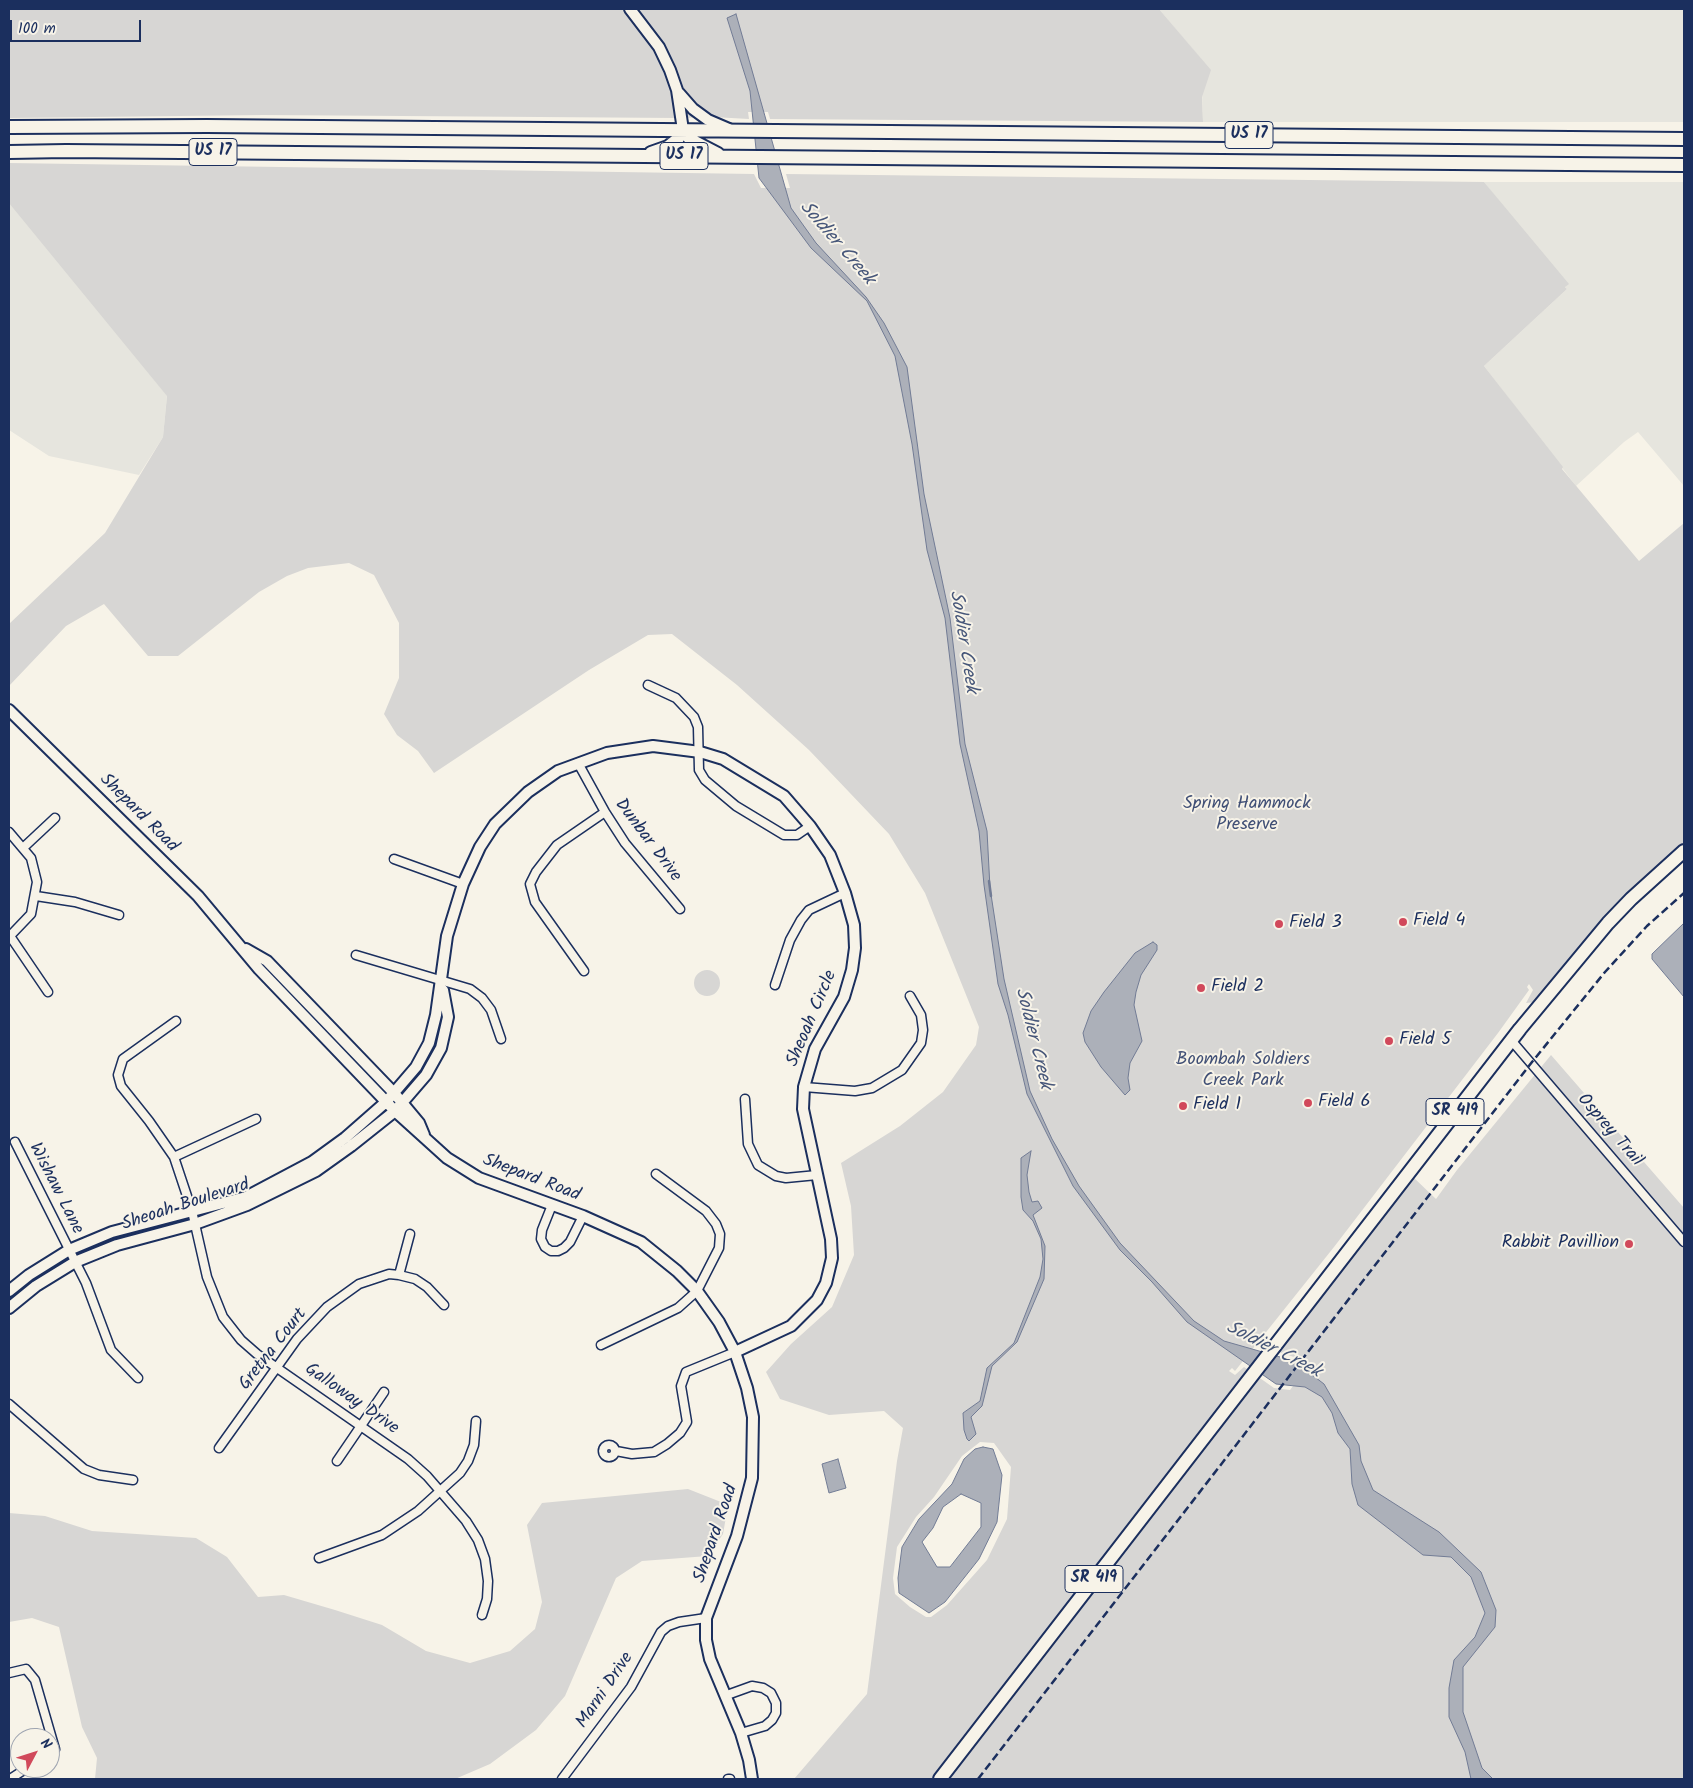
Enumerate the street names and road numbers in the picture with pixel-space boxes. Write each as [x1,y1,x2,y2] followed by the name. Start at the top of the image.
[1225,122,1273,148] road number: US 17
[189,138,237,166] road number: US 17
[660,142,708,170] road number: US 17
[94,770,182,858] street label: Shepard Road
[609,795,685,887] street label: Dunbar Drive
[783,968,843,1070] street label: Sheoah Circle
[1571,1090,1647,1172] street label: Osprey Trail
[1426,1098,1484,1126] road number: SR 419
[23,1140,87,1238] street label: Wishaw Lane
[479,1151,583,1207] street label: Shepard Road
[120,1175,252,1237] street label: Sheoah Boulevard
[235,1305,313,1395] street label: Gretna Court
[300,1360,402,1440] street label: Galloway Drive
[690,1482,744,1586] street label: Shepard Road
[1065,1566,1123,1592] road number: SR 419
[573,1649,639,1733] street label: Marni Drive

